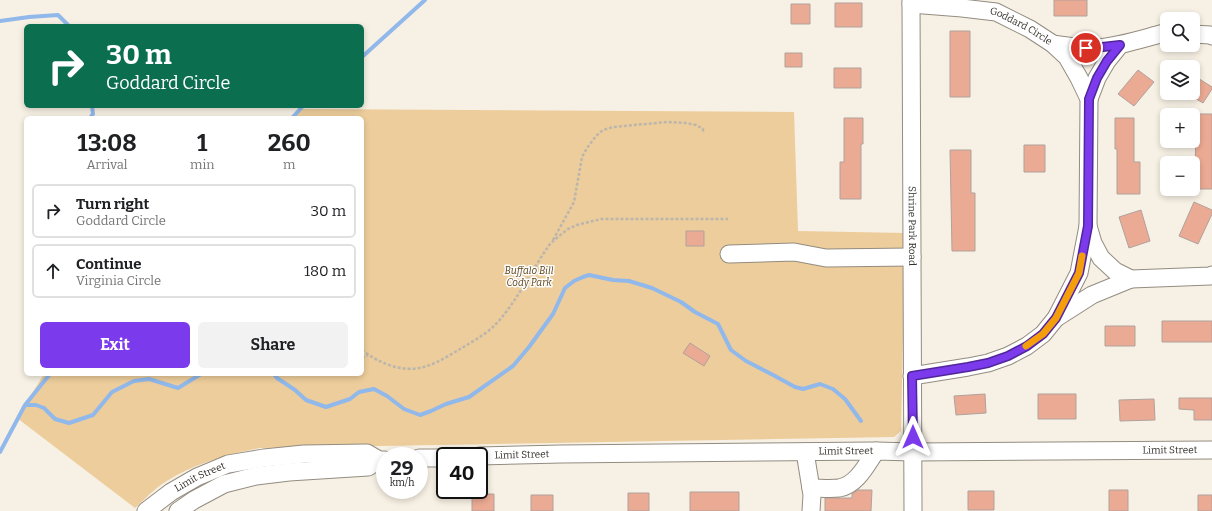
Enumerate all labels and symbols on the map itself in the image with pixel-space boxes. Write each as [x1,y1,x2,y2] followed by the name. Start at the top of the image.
[989,5,1054,48] street label: Goddard Circle
[1069,31,1103,65] pin
[906,186,918,266] street label: Shrine Park Road
[505,265,554,289] park label: Buffalo Bill Cody Park
[892,416,934,458] position arrow
[1143,444,1198,456] street label: Limit Street
[819,445,874,458] street label: Limit Street
[436,447,488,499] speed limit sign: 40
[494,448,550,462] street label: Limit Street
[173,460,227,495] street label: Limit Street

